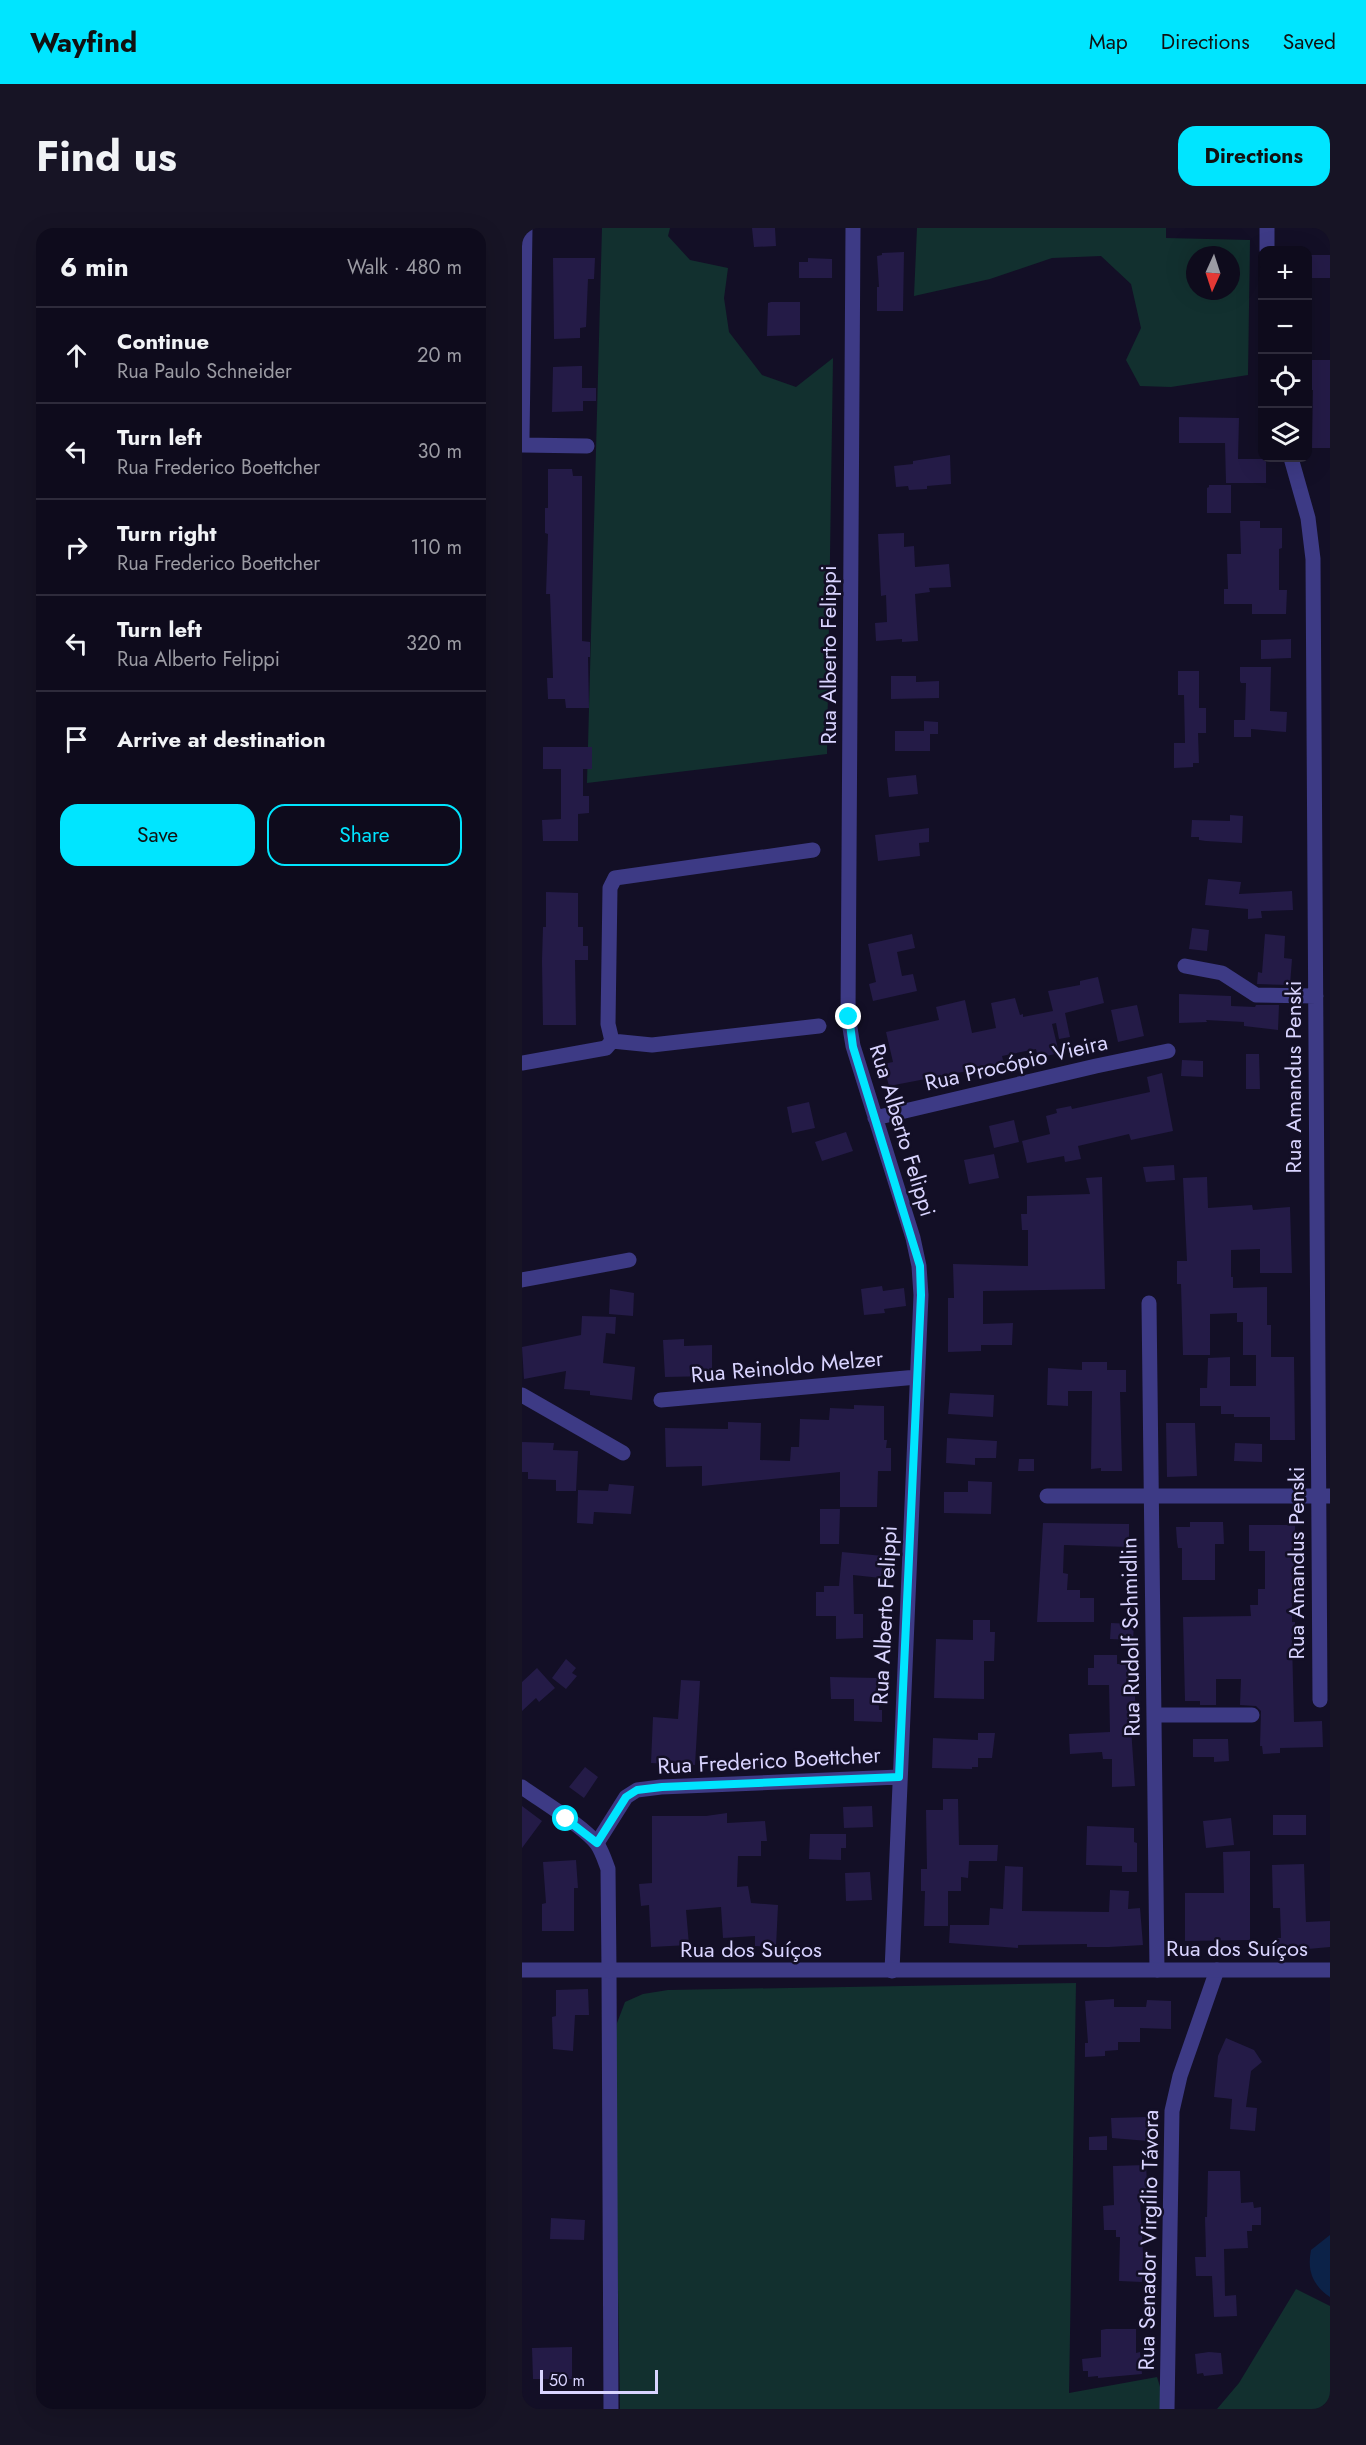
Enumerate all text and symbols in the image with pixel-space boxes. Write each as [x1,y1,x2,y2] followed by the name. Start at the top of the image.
[30,22,137,63] text: Wayfind
[1089,27,1128,57] text: Map
[1161,27,1250,57] text: Directions
[1283,27,1336,57] text: Saved
[36,126,177,187] text: Find us
[1178,126,1330,186] button: Directions
[1186,246,1240,300] north arrow
[1258,246,1312,462] map controls
[1258,246,1312,300] button: +
[60,248,129,286] text: 6 min
[347,253,462,282] text: Walk · 480 m
[1258,300,1312,354] button: −
[117,325,209,357] text: Continue
[60,339,93,372] icon: ahead
[417,341,462,370] text: 20 m
[1258,354,1312,408] button: locate
[117,357,292,386] text: Rua Paulo Schneider
[1258,408,1312,462] button: layers
[117,421,202,453] text: Turn left
[60,435,93,468] icon: left
[417,437,462,466] text: 30 m
[117,453,320,482] text: Rua Frederico Boettcher
[117,517,217,549] text: Turn right
[60,531,93,564] icon: right
[410,533,462,562] text: 110 m
[117,549,320,578] text: Rua Frederico Boettcher
[812,565,844,745] street label: Rua Alberto Felippi
[117,613,202,645] text: Turn left
[60,627,93,660] icon: left
[406,629,462,658] text: 320 m
[117,645,280,674] text: Rua Alberto Felippi
[60,723,93,756] icon: arrive
[117,723,326,755] text: Arrive at destination
[60,804,255,866] button: Save
[267,804,462,866] button: Share
[1277,981,1309,1173] street label: Rua Amandus Penski
[835,1003,861,1029] route end
[921,1025,1111,1099] street label: Rua Procópio Vieira
[862,1040,944,1220] street label: Rua Alberto Felippi
[689,1342,885,1390] street label: Rua Reinoldo Melzer
[1280,1467,1312,1659] street label: Rua Amandus Penski
[863,1525,905,1705] street label: Rua Alberto Felippi
[1112,1537,1148,1737] street label: Rua Rudolf Schmidlin
[657,1738,882,1782] street label: Rua Frederico Boettcher
[552,1805,578,1831] route start
[1166,1932,1308,1964] street label: Rua dos Suíços
[680,1933,822,1965] street label: Rua dos Suíços
[1130,2109,1166,2371] street label: Rua Senador Virgílio Távora
[540,2367,658,2394] scale bar
[549,2369,585,2392] text: 50 m

